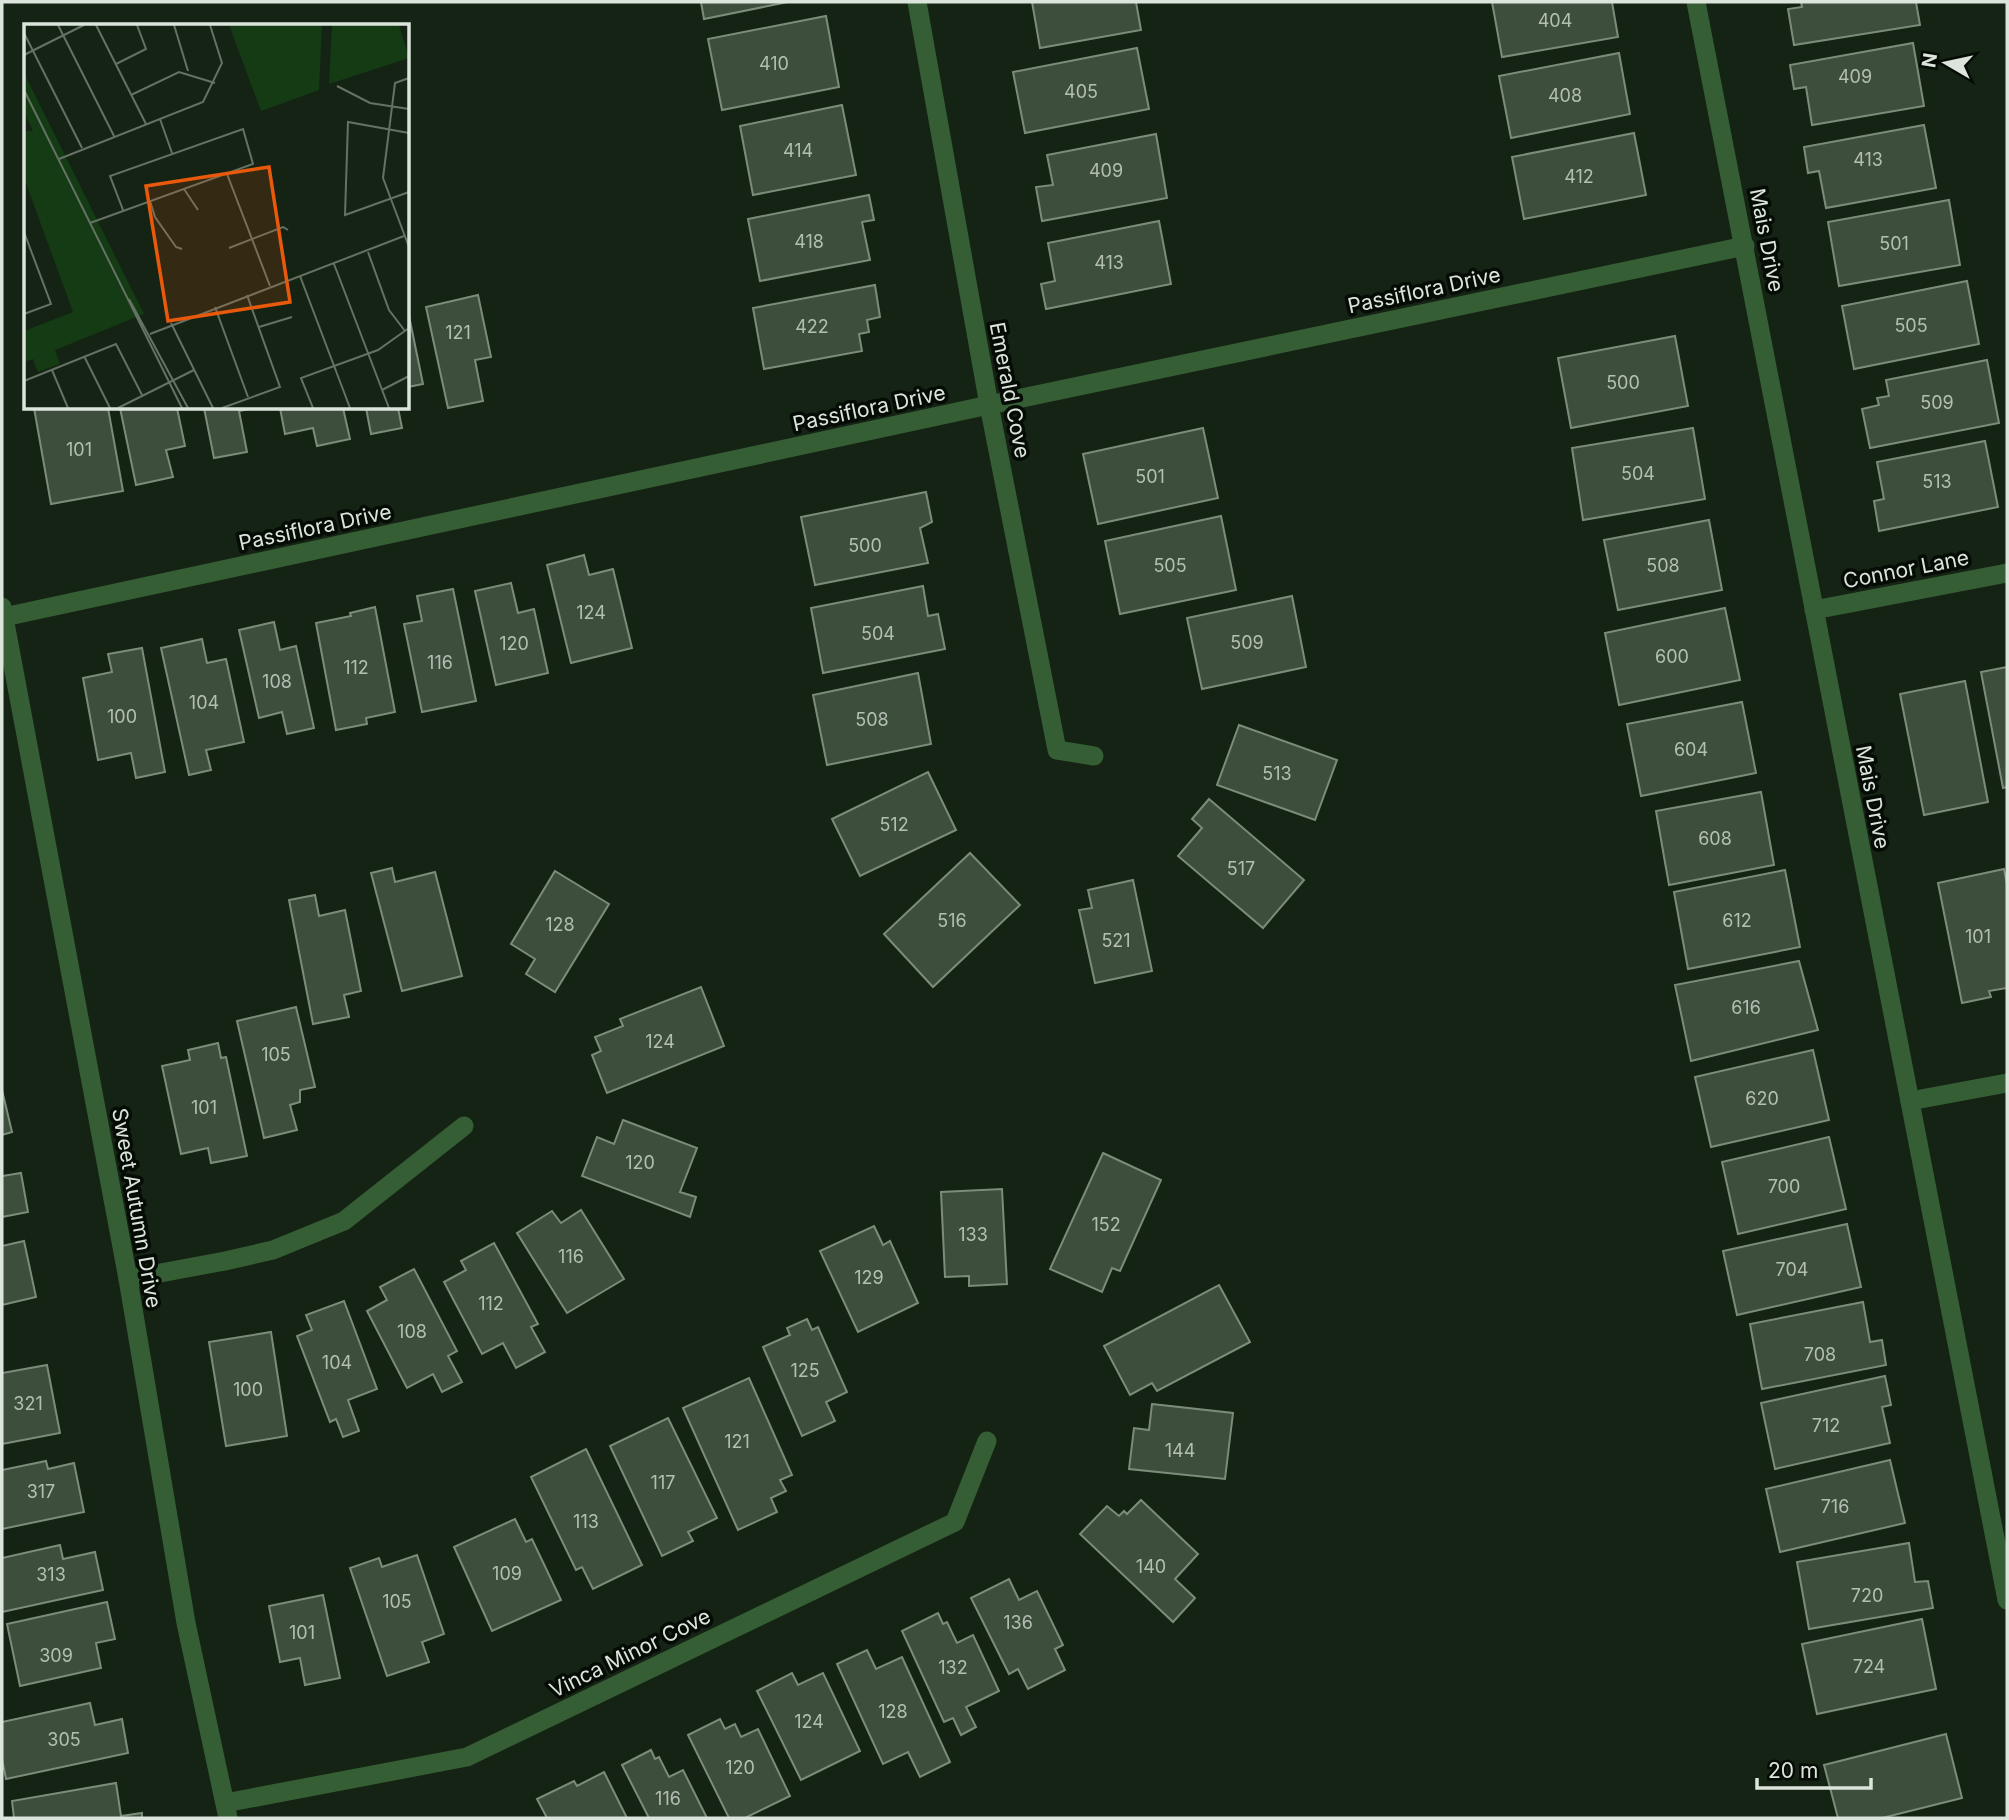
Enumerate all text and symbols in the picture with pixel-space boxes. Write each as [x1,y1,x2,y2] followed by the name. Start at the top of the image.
[1538,10,1572,31] house number: 404
[24,24,410,410] inset map
[1911,28,1981,98] north arrow
[1917,51,1942,69] text: N
[759,53,789,74] house number: 410
[1838,66,1872,87] house number: 409
[1064,81,1098,102] house number: 405
[1548,85,1582,106] house number: 408
[783,140,813,161] house number: 414
[1853,149,1883,170] house number: 413
[1089,160,1123,181] house number: 409
[1564,166,1594,187] house number: 412
[1745,186,1789,294] street label: Mais Drive
[794,231,824,252] house number: 418
[1879,233,1909,254] house number: 501
[1094,252,1124,273] house number: 413
[1345,262,1503,318] street label: Passiflora Drive
[1894,315,1928,336] house number: 505
[795,316,829,337] house number: 422
[985,320,1035,460] street label: Emerald Cove
[445,322,471,343] house number: 121
[1606,372,1640,393] house number: 500
[790,380,948,436] street label: Passiflora Drive
[1920,392,1954,413] house number: 509
[66,439,92,460] house number: 101
[1621,463,1655,484] house number: 504
[1135,466,1165,487] house number: 501
[1922,471,1952,492] house number: 513
[236,499,394,555] street label: Passiflora Drive
[848,535,882,556] house number: 500
[1841,545,1971,593] street label: Connor Lane
[1153,555,1187,576] house number: 505
[1646,555,1680,576] house number: 508
[576,602,606,623] house number: 124
[861,623,895,644] house number: 504
[1230,632,1264,653] house number: 509
[499,633,529,654] house number: 120
[1655,646,1689,667] house number: 600
[427,652,453,673] house number: 116
[343,657,369,678] house number: 112
[262,671,292,692] house number: 108
[189,692,219,713] house number: 104
[107,706,137,727] house number: 100
[855,709,889,730] house number: 508
[1674,739,1708,760] house number: 604
[1851,743,1895,851] street label: Mais Drive
[1262,763,1292,784] house number: 513
[879,814,909,835] house number: 512
[1698,828,1732,849] house number: 608
[1227,858,1255,879] house number: 517
[937,910,967,931] house number: 516
[1722,910,1752,931] house number: 612
[545,914,575,935] house number: 128
[1965,926,1991,947] house number: 101
[1101,930,1131,951] house number: 521
[1731,997,1761,1018] house number: 616
[645,1031,675,1052] house number: 124
[261,1044,291,1065] house number: 105
[1745,1088,1779,1109] house number: 620
[191,1097,217,1118] house number: 101
[107,1106,167,1310] street label: Sweet Autumn Drive
[625,1152,655,1173] house number: 120
[1768,1176,1800,1197] house number: 700
[1091,1214,1121,1235] house number: 152
[958,1224,988,1245] house number: 133
[558,1246,584,1267] house number: 116
[1776,1259,1808,1280] house number: 704
[854,1267,884,1288] house number: 129
[478,1293,504,1314] house number: 112
[397,1321,427,1342] house number: 108
[1804,1344,1836,1365] house number: 708
[322,1352,352,1373] house number: 104
[790,1360,820,1381] house number: 125
[233,1379,263,1400] house number: 100
[13,1393,43,1414] house number: 321
[1812,1415,1840,1436] house number: 712
[724,1431,750,1452] house number: 121
[1165,1440,1195,1461] house number: 144
[651,1472,675,1493] house number: 117
[27,1481,55,1502] house number: 317
[1821,1496,1849,1517] house number: 716
[573,1511,599,1532] house number: 113
[1136,1556,1166,1577] house number: 140
[492,1563,522,1584] house number: 109
[36,1564,66,1585] house number: 313
[1851,1585,1883,1606] house number: 720
[382,1591,412,1612] house number: 105
[545,1603,715,1703] street label: Vinca Minor Cove
[1003,1612,1033,1633] house number: 136
[289,1622,315,1643] house number: 101
[39,1645,73,1666] house number: 309
[1853,1656,1885,1677] house number: 724
[938,1657,968,1678] house number: 132
[878,1701,908,1722] house number: 128
[794,1711,824,1732] house number: 124
[47,1729,81,1750] house number: 305
[1757,1746,1871,1790] scale bar
[725,1757,755,1778] house number: 120
[1768,1758,1818,1783] text: 20 m
[655,1788,681,1809] house number: 116

